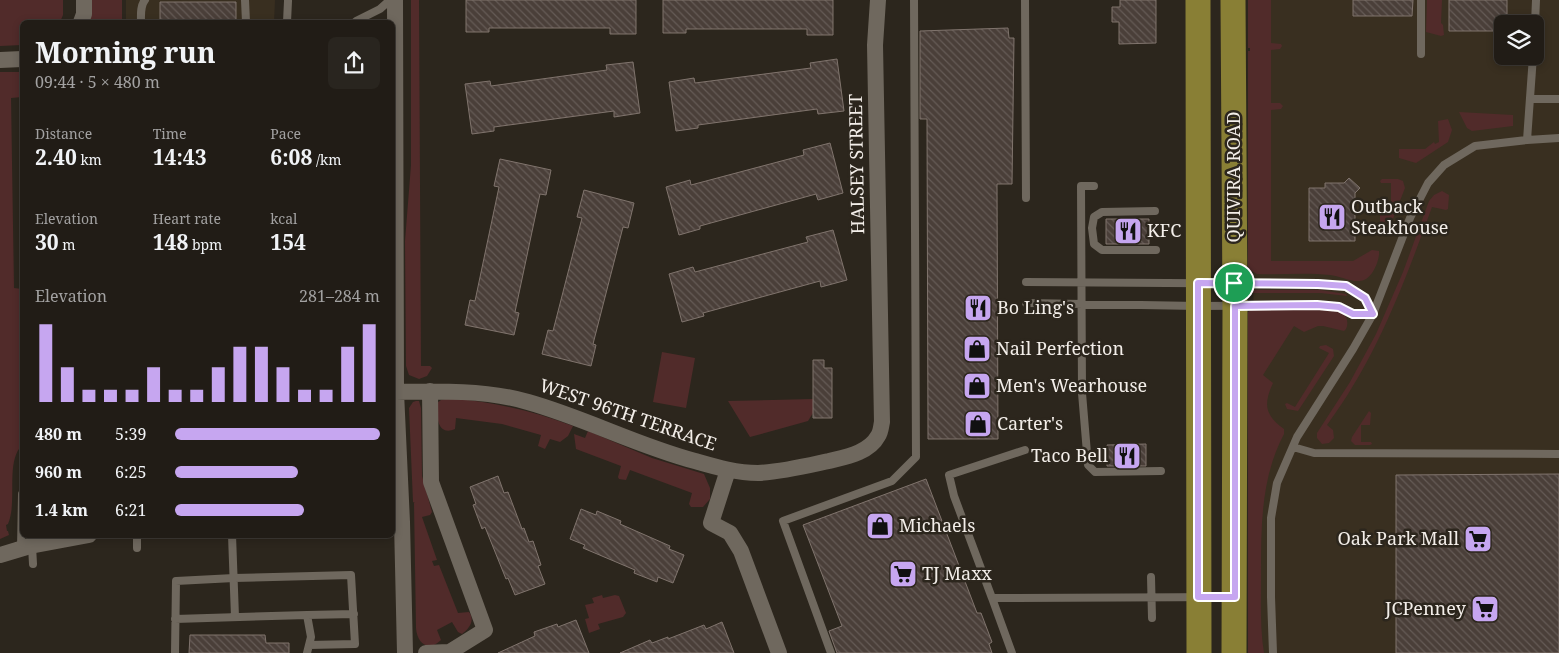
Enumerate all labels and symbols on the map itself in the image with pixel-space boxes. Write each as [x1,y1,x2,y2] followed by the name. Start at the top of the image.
[843,94,869,234] street label: HALSEY STREET
[1221,111,1245,243] street label: QUIVIRA ROAD
[1351,194,1448,239] place label: Outback Steakhouse
[1317,202,1347,232] restaurant icon: Outback Steakhouse
[1113,216,1143,246] restaurant icon: KFC
[1147,218,1181,242] place label: KFC
[1213,262,1255,304] pin
[963,293,993,323] restaurant icon: Bo Ling's
[997,295,1074,319] place label: Bo Ling's
[962,334,992,364] shop icon: Nail Perfection
[996,336,1124,360] place label: Nail Perfection
[962,371,992,401] shop icon: Men's Wearhouse
[537,372,720,456] street label: WEST 96TH TERRACE
[996,373,1147,397] place label: Men's Wearhouse
[963,409,993,439] shop icon: Carter's
[997,411,1063,435] place label: Carter's
[1112,441,1142,471] restaurant icon: Taco Bell
[1031,443,1108,467] place label: Taco Bell
[865,511,895,541] shop icon: Michaels
[899,513,975,537] place label: Michaels
[1463,524,1493,554] supermarket icon: Oak Park Mall
[1337,526,1459,550] place label: Oak Park Mall
[888,559,918,589] supermarket icon: TJ Maxx
[922,561,993,585] place label: TJ Maxx
[1470,594,1500,624] supermarket icon: JCPenney
[1384,596,1467,620] place label: JCPenney

